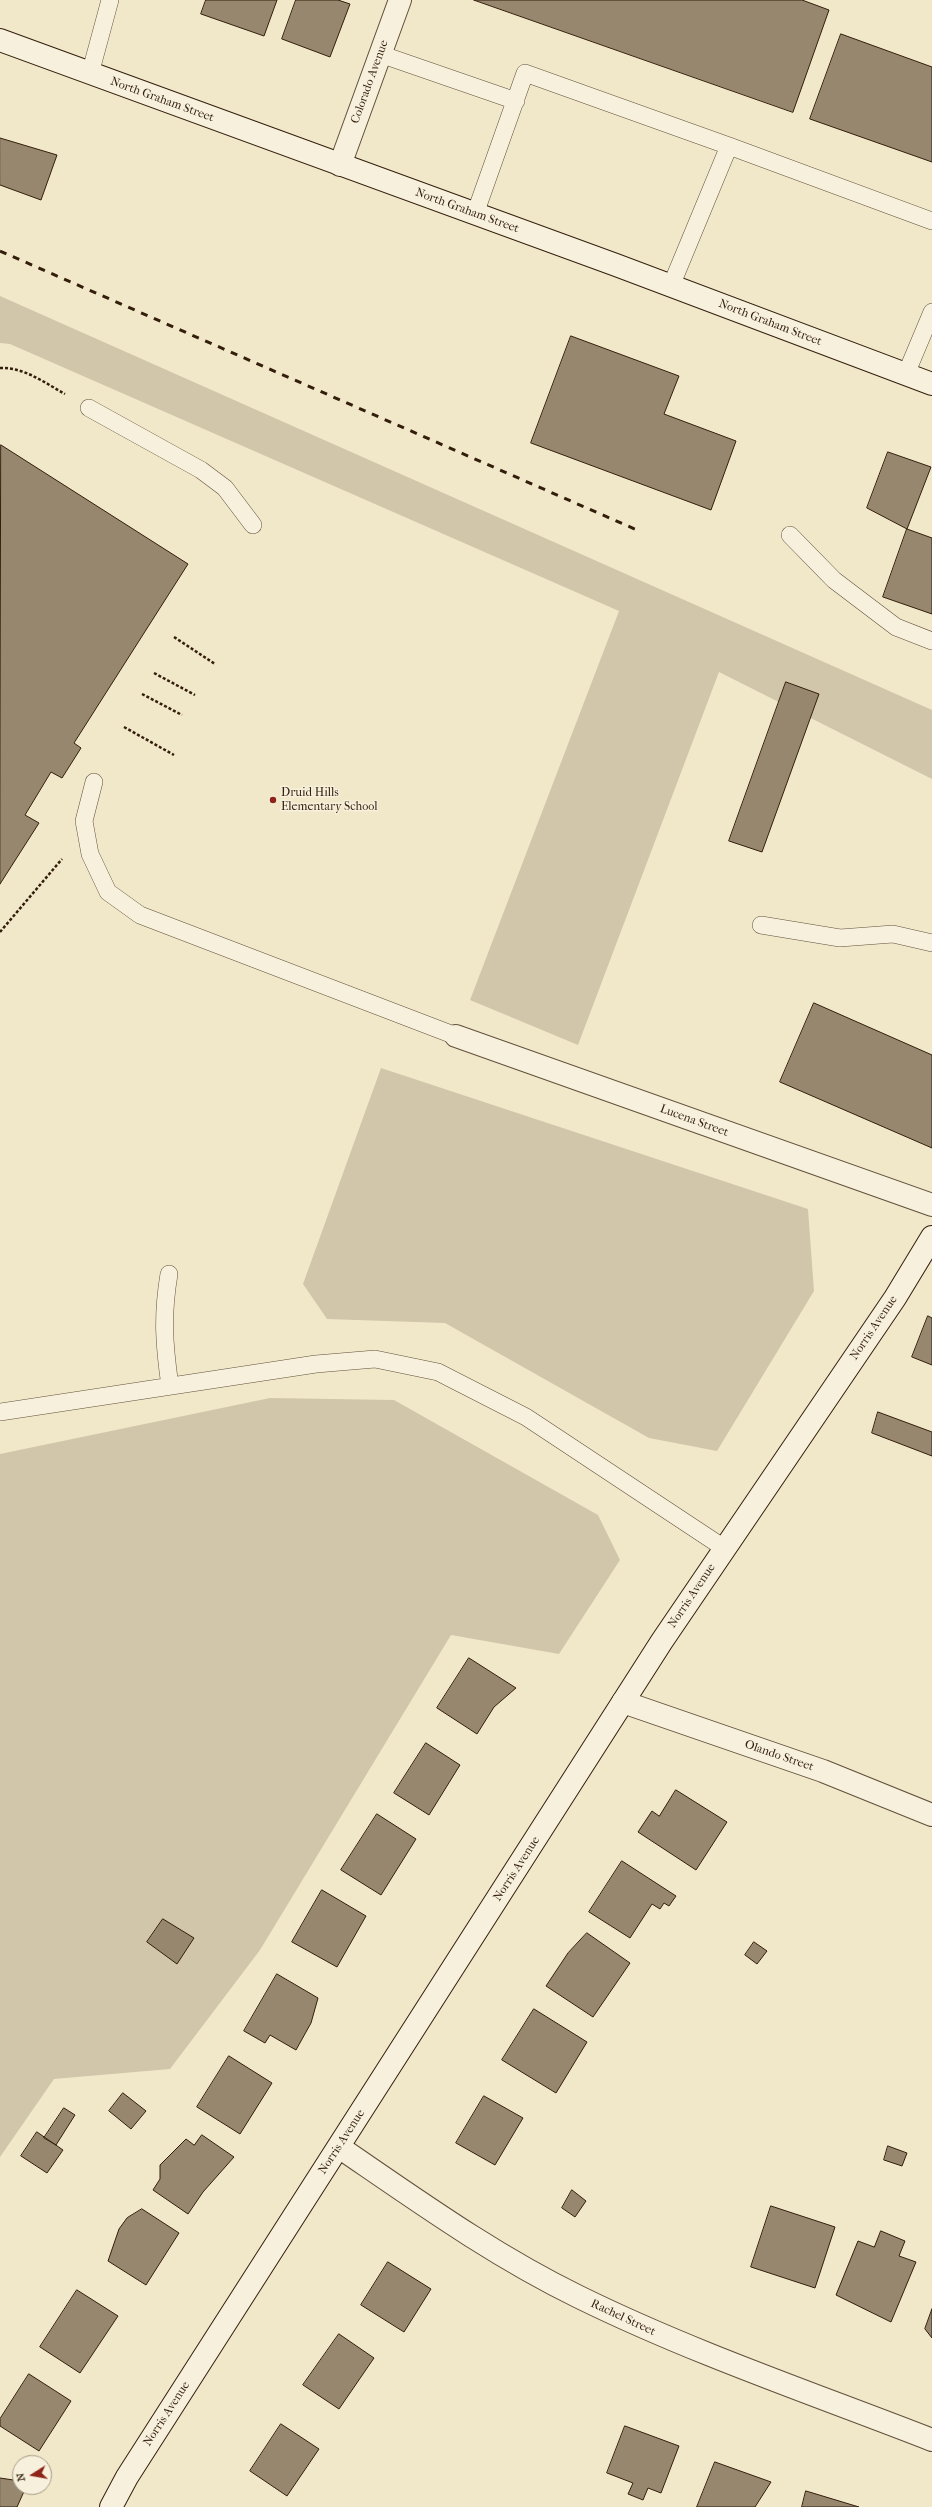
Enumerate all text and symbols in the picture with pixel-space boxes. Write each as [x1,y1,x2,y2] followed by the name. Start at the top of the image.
[348,38,392,126] street label: Colorado Avenue
[108,75,216,125] street label: North Graham Street
[413,186,521,236] street label: North Graham Street
[716,297,824,349] street label: North Graham Street
[281,786,378,814] place label: Druid Hills Elementary School
[268,795,278,805] marker: Druid Hills Elementary School
[658,1102,730,1140] street label: Lucena Street
[847,1293,901,1363] street label: Norris Avenue
[665,1561,719,1631] street label: Norris Avenue
[743,1737,815,1775] street label: Olando Street
[491,1834,543,1904] street label: Norris Avenue
[316,2107,368,2177] street label: Norris Avenue
[588,2297,658,2339] street label: Rachel Street
[141,2379,193,2449] street label: Norris Avenue
[12,2455,52,2495] north arrow
[14,2472,28,2483] text: N

